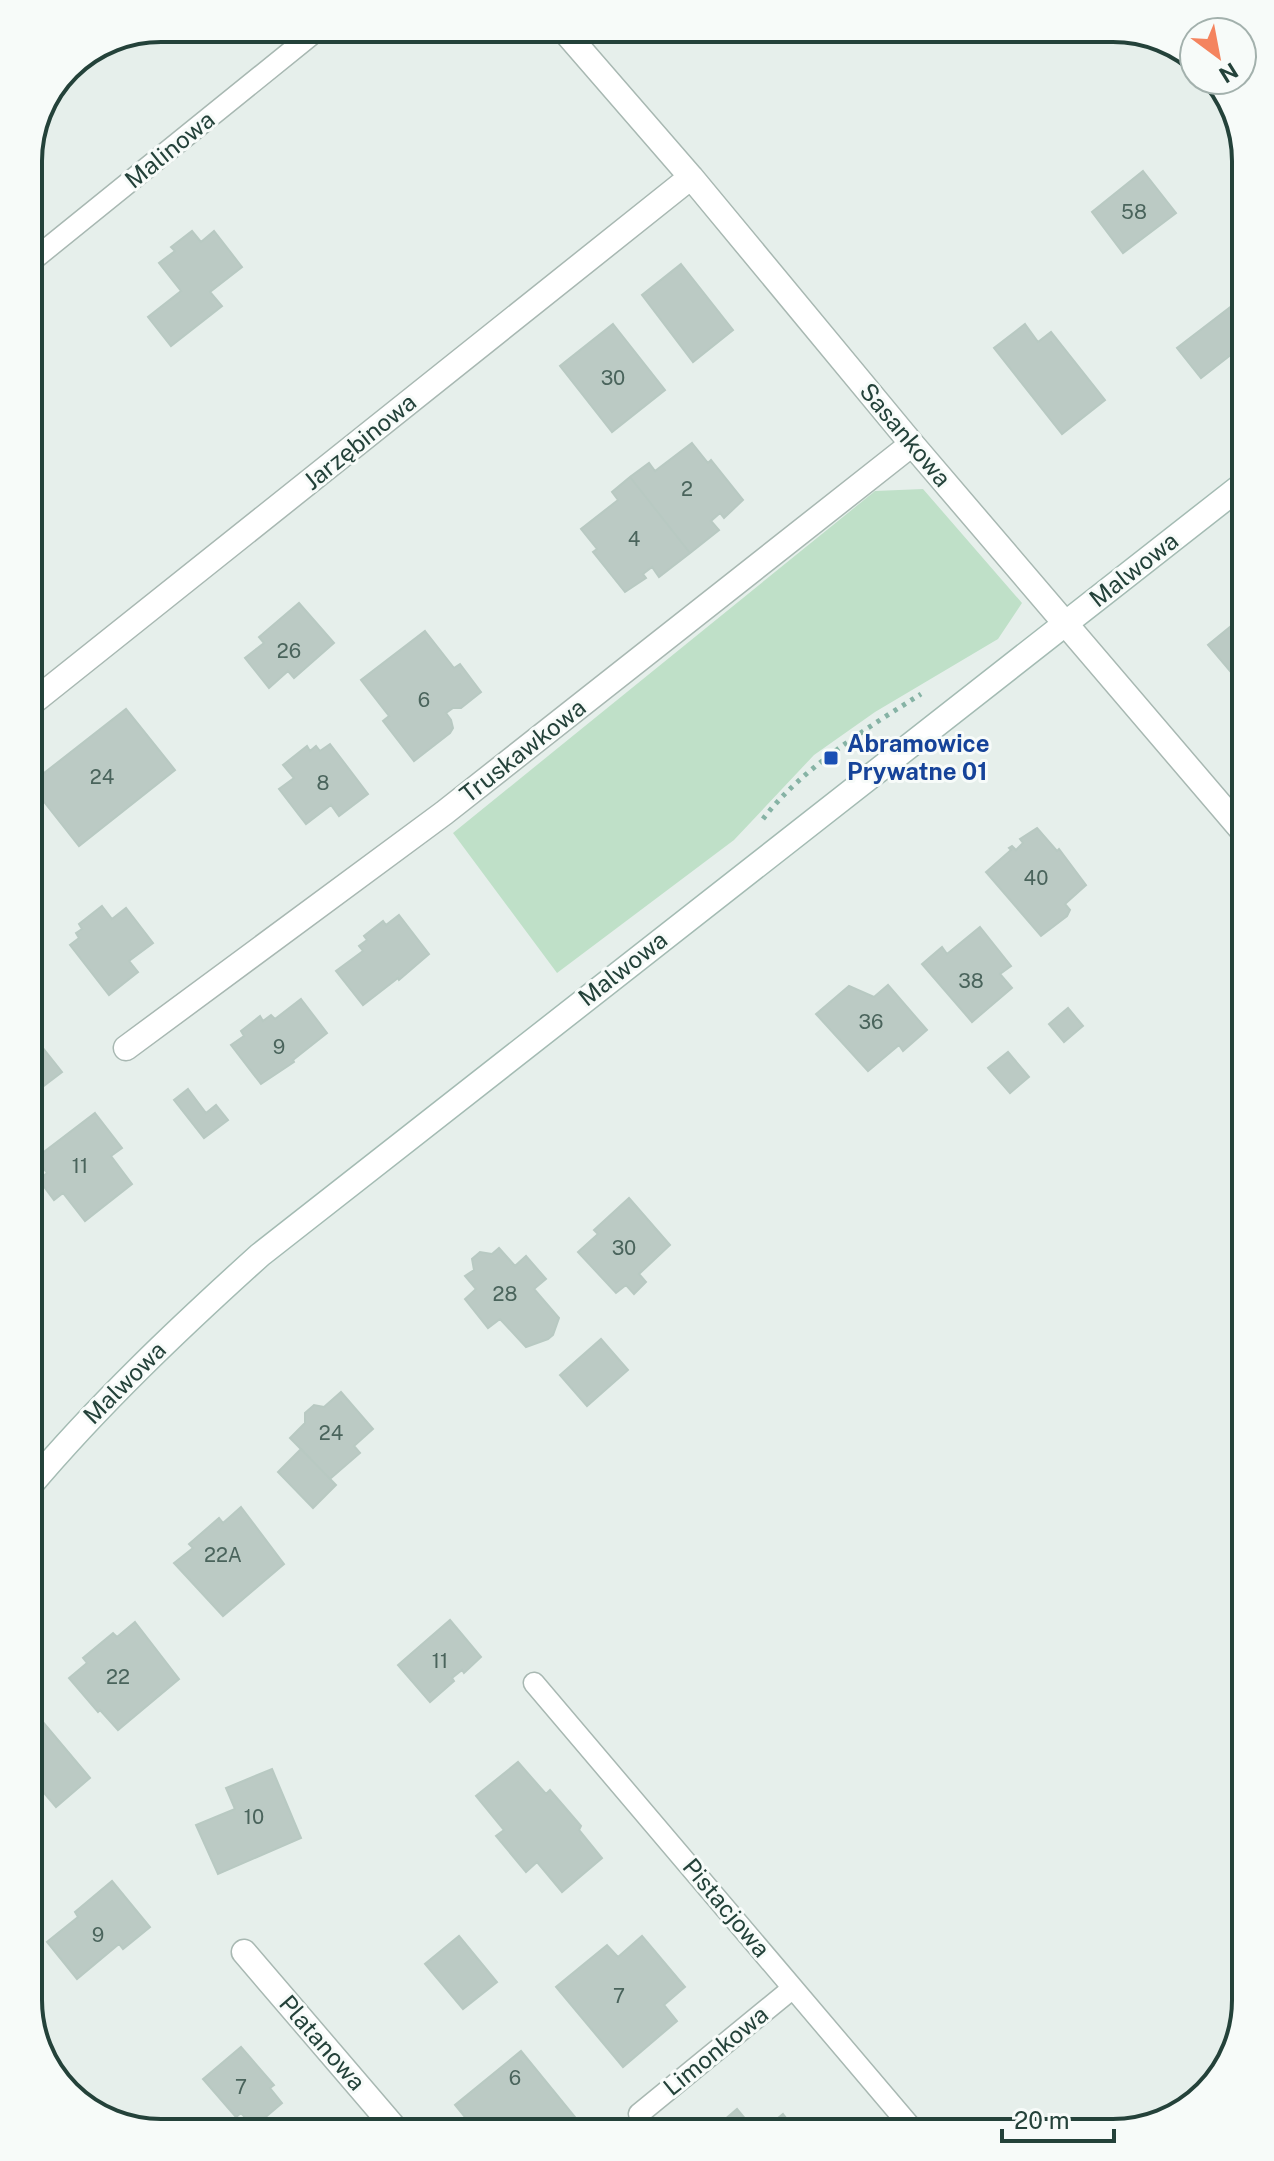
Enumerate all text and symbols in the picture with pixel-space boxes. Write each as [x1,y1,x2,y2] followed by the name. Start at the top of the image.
[1178,16,1258,96] north arrow
[1214,57,1243,89] text: N
[119,105,220,194] street label: Malinowa
[1121,200,1147,224] house number: 58
[601,366,625,390] house number: 30
[854,377,957,492] street label: Sasankowa
[297,387,421,495] street label: Jarzębinowa
[681,477,693,501] house number: 2
[1083,526,1183,613] street label: Malwowa
[628,527,640,551] house number: 4
[277,639,301,663] house number: 26
[418,688,430,712] house number: 6
[454,692,591,808] street label: Truskawkowa
[847,729,990,785] place label: Abramowice Prywatne 01
[822,749,840,767] marker: Abramowice Prywatne 01
[90,765,114,789] house number: 24
[317,771,329,795] house number: 8
[1024,866,1048,890] house number: 40
[572,925,672,1012] street label: Malwowa
[958,969,984,993] house number: 38
[859,1010,883,1034] house number: 36
[273,1035,285,1059] house number: 9
[72,1154,88,1178] house number: 11
[612,1236,636,1260] house number: 30
[493,1282,517,1306] house number: 28
[77,1335,171,1429] street label: Malwowa
[319,1421,343,1445] house number: 24
[204,1543,242,1567] house number: 22A
[432,1649,448,1673] house number: 11
[106,1665,130,1689] house number: 22
[244,1805,264,1829] house number: 10
[677,1852,776,1962] street label: Pistacjowa
[92,1923,104,1947] house number: 9
[613,1984,625,2008] house number: 7
[274,1989,372,2096] street label: Platanowa
[658,2000,773,2101] street label: Limonkowa
[509,2066,521,2090] house number: 6
[235,2075,247,2099] house number: 7
[1002,2093,1114,2143] scale bar
[1014,2106,1070,2134] text: 20 m

